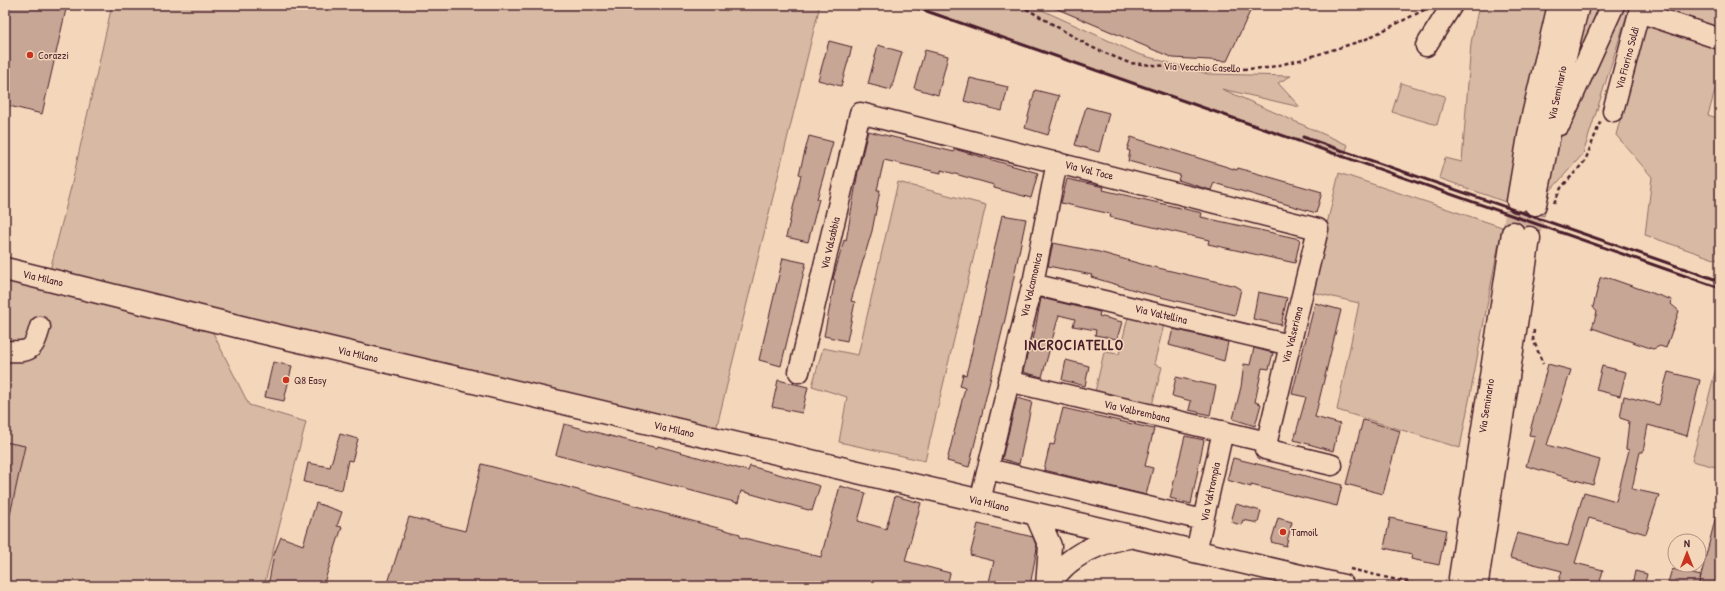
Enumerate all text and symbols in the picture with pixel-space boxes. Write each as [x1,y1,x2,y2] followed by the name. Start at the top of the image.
[1612,25,1642,91] street label: Via Fiorino Soldi
[38,48,69,62] place label: Corazzi
[25,50,35,60] marker: Corazzi
[1163,59,1241,75] street label: Via Vecchio Casello
[1544,64,1570,121] street label: Via Seminario
[1063,157,1115,183] street label: Via Val Toce
[817,215,843,271] street label: Via Valsabbia
[1017,251,1045,318] street label: Via Valcamonica
[21,267,65,290] street label: Via Milano
[1133,301,1189,327] street label: Via Valtellina
[1278,305,1306,365] street label: Via Valseriana
[1024,334,1124,355] district label: INCROCIATELLO
[336,343,380,366] street label: Via Milano
[294,373,327,387] place label: Q8 Easy
[281,375,291,385] marker: Q8 Easy
[1475,377,1497,434] street label: Via Seminario
[1102,397,1172,426] street label: Via Valbrembana
[652,418,696,441] street label: Via Milano
[1197,460,1223,523] street label: Via Valtrompia
[967,492,1011,515] street label: Via Milano
[1291,525,1318,539] place label: Tamoil
[1278,527,1288,537] marker: Tamoil
[1667,533,1707,573] north arrow
[1684,536,1690,550] text: N

